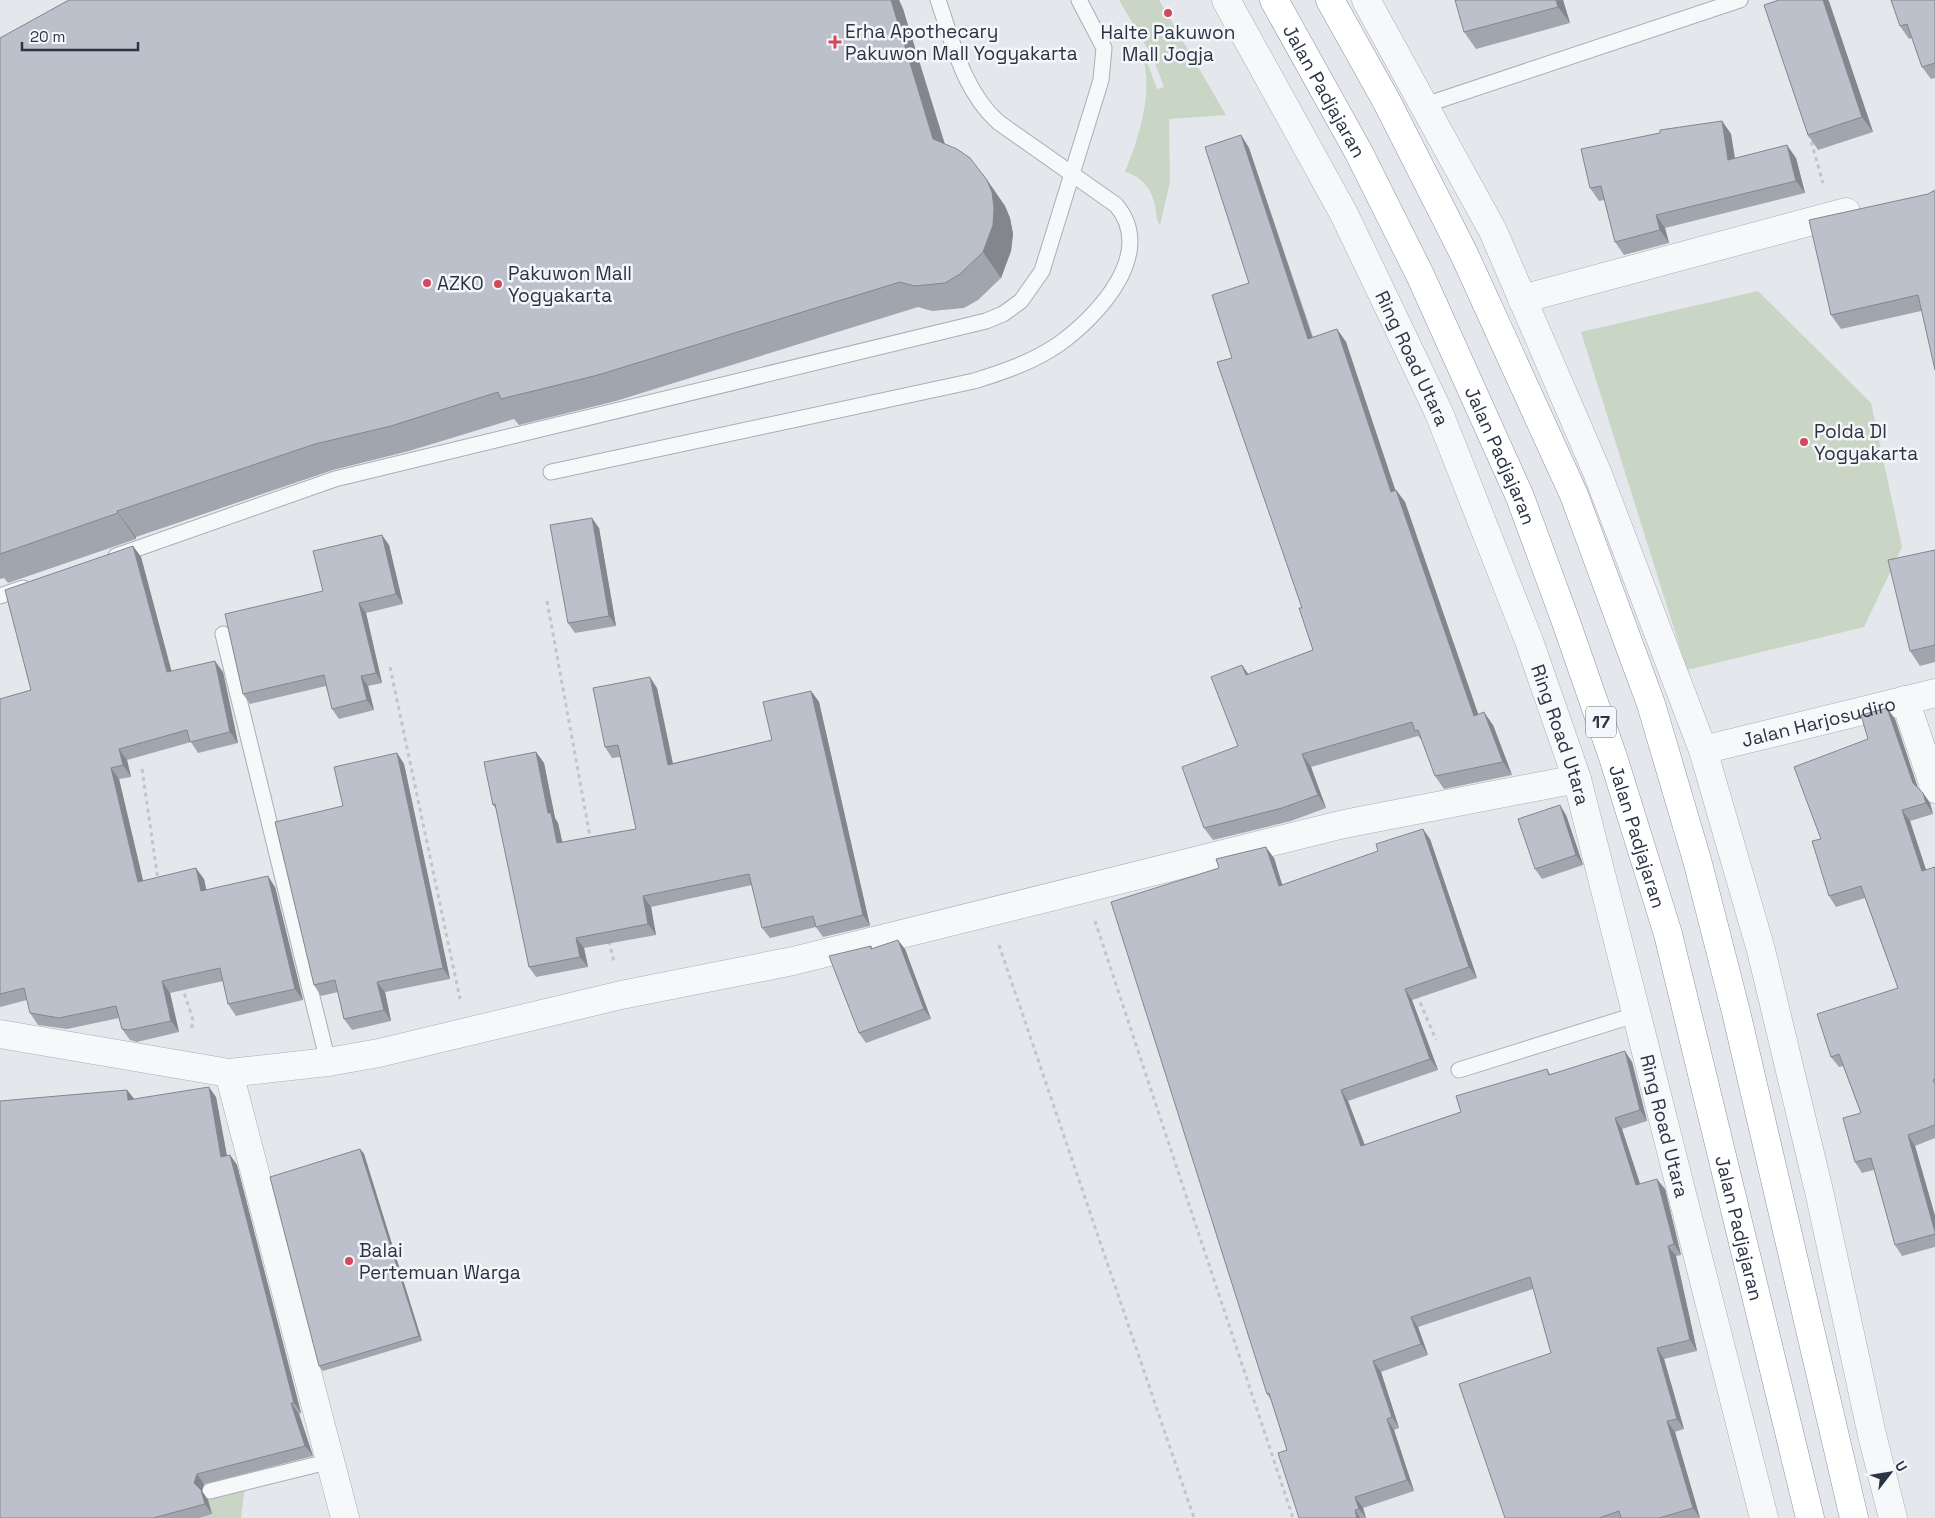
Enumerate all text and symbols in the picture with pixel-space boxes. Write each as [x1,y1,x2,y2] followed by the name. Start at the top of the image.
[1162,7,1174,19] marker: Halte Pakuwon Mall Jogja
[845,19,1078,66] place label: Erha Apothecary Pakuwon Mall Yogyakarta
[22,20,139,52] scale bar
[1101,20,1235,67] place label: Halte Pakuwon Mall Jogja
[1277,20,1371,162] street label: Jalan Padjajaran
[30,27,65,46] text: 20 m
[829,36,841,48] marker: Erha Apothecary Pakuwon Mall Yogyakarta
[508,261,632,308] place label: Pakuwon Mall Yogyakarta
[437,271,484,296] place label: AZKO
[421,277,433,289] marker: AZKO
[492,278,504,290] marker: Pakuwon Mall Yogyakarta
[1369,286,1455,430] street label: Ring Road Utara
[1459,382,1541,528] street label: Jalan Padjajaran
[1814,419,1918,466] place label: Polda DI Yogyakarta
[1798,436,1810,448] marker: Polda DI Yogyakarta
[1525,661,1595,808] street label: Ring Road Utara
[1739,691,1898,753] street label: Jalan Harjosudiro
[1586,706,1616,738] road number: 17
[1603,762,1671,911] street label: Jalan Padjajaran
[1634,1052,1694,1200] street label: Ring Road Utara
[1709,1153,1769,1303] street label: Jalan Padjajaran
[359,1238,521,1285] place label: Balai Pertemuan Warga
[343,1255,355,1267] marker: Balai Pertemuan Warga
[1865,1448,1915,1498] north arrow
[1891,1458,1911,1475] text: U

